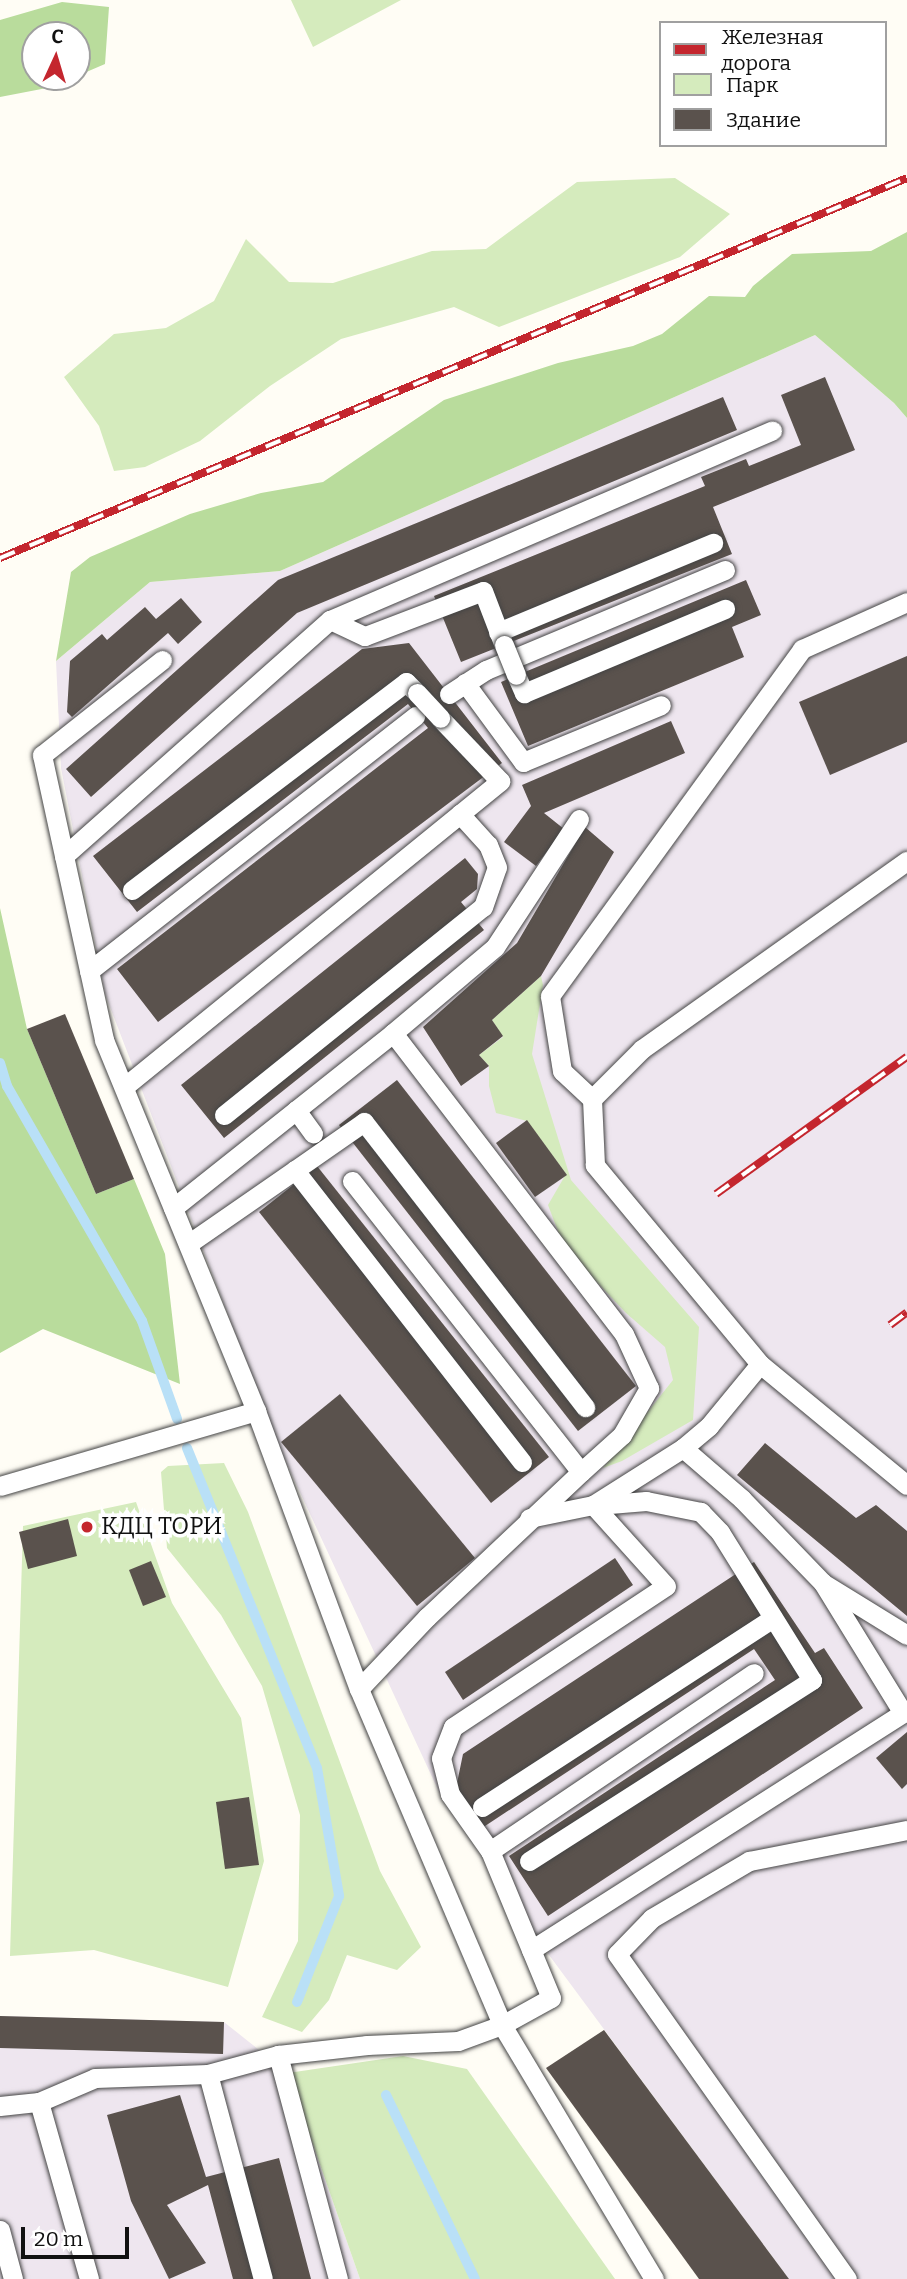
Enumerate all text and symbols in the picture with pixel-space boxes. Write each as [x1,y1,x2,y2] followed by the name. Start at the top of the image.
[21,21,91,91] north arrow
[659,21,886,147] legend
[721,24,823,76] text: Железная дорога
[51,25,64,48] text: С
[726,72,778,98] text: Парк
[726,107,801,133] text: Здание
[101,1513,222,1541] place label: КДЦ ТОРИ
[79,1519,95,1535] marker: КДЦ ТОРИ
[24,2212,133,2256] scale bar
[34,2226,83,2252] text: 20 m

